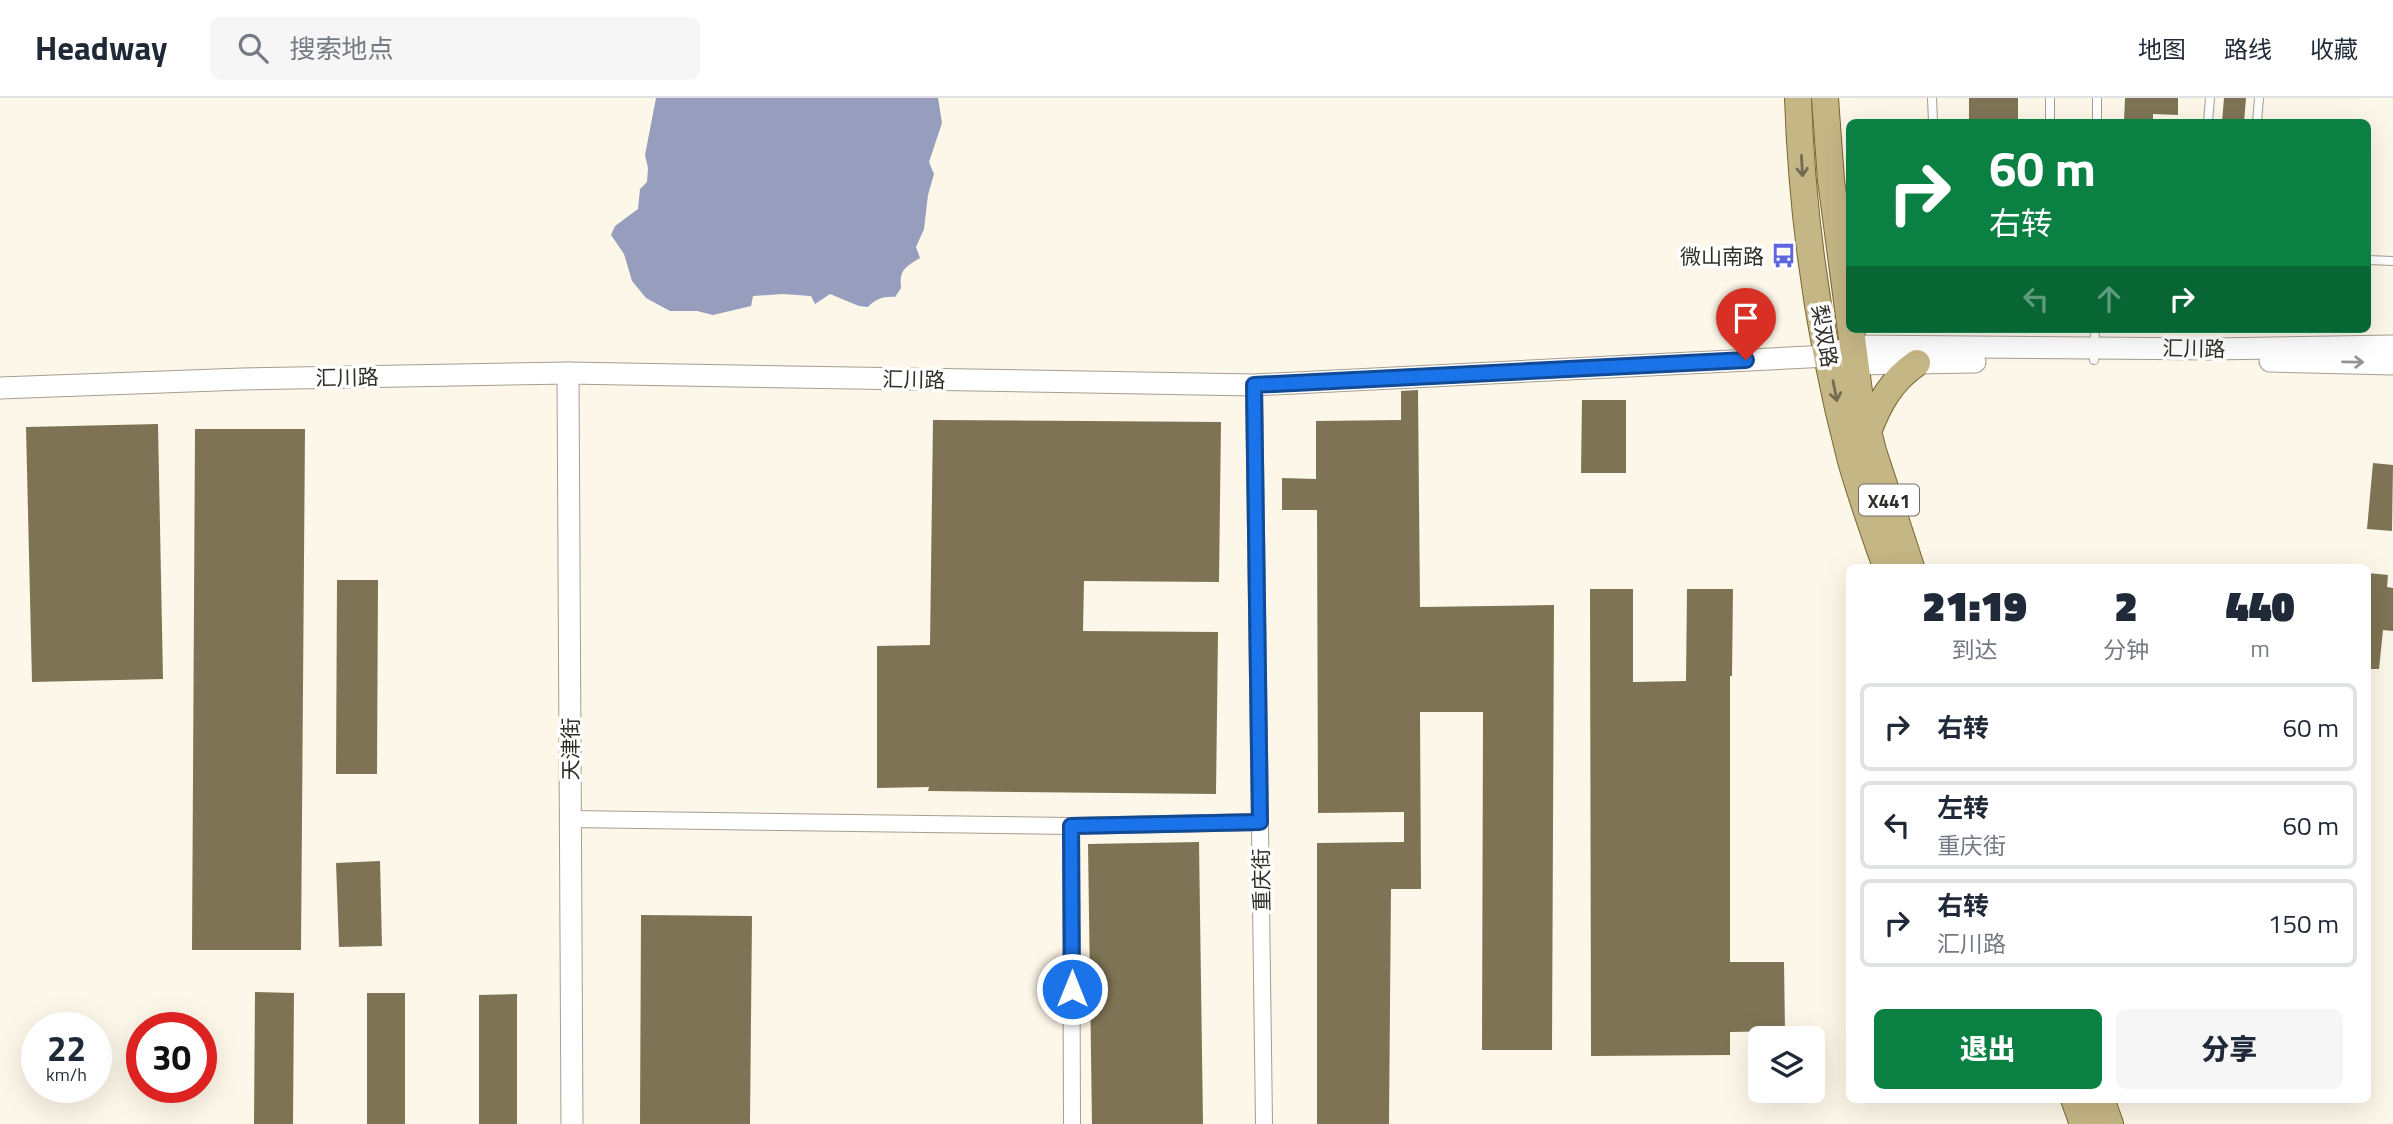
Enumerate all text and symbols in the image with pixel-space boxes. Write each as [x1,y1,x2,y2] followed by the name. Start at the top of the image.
[210,17,700,80] search box
[35,23,168,73] text: Headway
[234,29,272,67] icon: search
[290,29,394,68] text: 搜索地点
[2138,31,2186,67] text: 地图
[2224,31,2272,67] text: 路线
[2310,31,2358,67] text: 收藏
[1989,130,2096,205] text: 60 m
[1874,147,1965,238] icon: right
[1796,154,1809,177] one-way arrow
[1989,199,2053,247] text: 右转
[1680,240,1764,272] place label: 微山南路
[1770,242,1798,270] bus stop icon: 微山南路
[2017,280,2055,318] icon: left
[2090,280,2128,318] icon: ahead
[2163,280,2201,318] icon: right
[1716,288,1776,360] pin
[1727,299,1765,337] icon: arrive
[1804,302,1846,370] street label: 梨双路
[2162,331,2226,365] street label: 汇川路
[2341,356,2364,369] one-way arrow
[315,360,379,394] street label: 汇川路
[882,362,946,396] street label: 汇川路
[1829,379,1842,402] one-way arrow
[1859,484,1919,516] road number: X441
[1922,573,2027,637] text: 21:19
[2115,573,2138,637] text: 2
[2225,573,2295,637] text: 440
[2250,631,2270,666] text: m
[1952,632,1998,667] text: 到达
[2103,632,2149,667] text: 分钟
[1878,708,1916,746] icon: right
[1937,708,1989,747] text: 右转
[2282,708,2339,747] text: 60 m
[554,718,586,781] street label: 天津街
[1937,788,1989,827] text: 左转
[1878,806,1916,844] icon: left
[2282,806,2339,845] text: 60 m
[1937,828,2006,863] text: 重庆街
[1244,848,1278,912] street label: 重庆街
[1937,886,1989,925] text: 右转
[1878,904,1916,942] icon: right
[2268,904,2339,943] text: 150 m
[1937,926,2006,961] text: 汇川路
[1035,952,1109,1026] position arrow
[1874,1009,2102,1089] button: 退出
[2116,1009,2343,1089] button: 分享
[126,1012,217,1103] speed limit sign: 30
[47,1021,86,1075] text: 22
[1748,1026,1825,1103] map controls
[1748,1026,1825,1103] button: layers
[46,1061,87,1088] text: km/h

